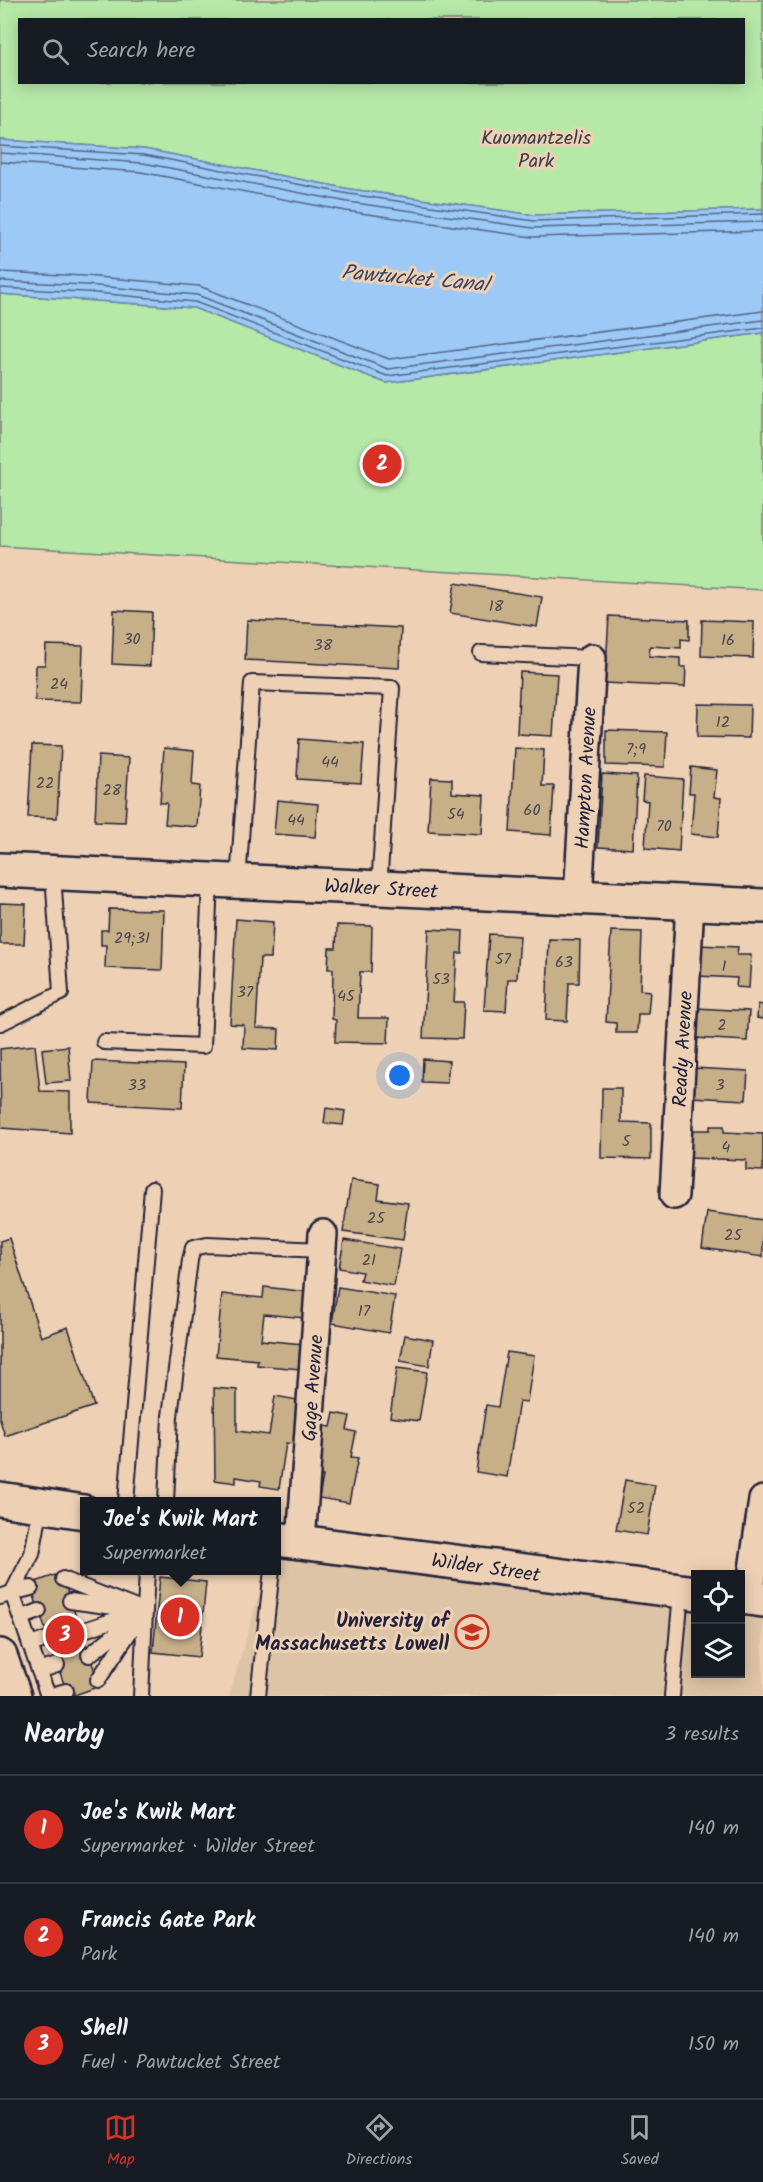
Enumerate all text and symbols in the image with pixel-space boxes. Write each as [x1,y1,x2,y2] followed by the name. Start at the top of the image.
[18,18,745,84] search box
[87,34,195,69] text: Search here
[39,35,72,68] icon: search
[481,123,592,178] park label: Kuomantzelis Park
[340,257,494,303] water label: Pawtucket Canal
[362,442,401,486] pin: 2
[489,594,504,619] house number: 18
[123,627,141,652] house number: 30
[721,628,735,653] house number: 16
[314,633,333,658] house number: 38
[50,672,68,697] house number: 24
[567,706,607,850] street label: Hampton Avenue
[716,710,730,735] house number: 12
[626,737,646,762] house number: 7;9
[321,750,339,775] house number: 44
[36,771,54,796] house number: 22
[103,778,122,803] house number: 28
[524,798,540,823] house number: 60
[447,802,465,827] house number: 54
[287,808,305,833] house number: 44
[656,814,672,839] house number: 70
[323,871,439,909] street label: Walker Street
[114,926,150,951] house number: 29;31
[495,947,512,972] house number: 57
[555,950,573,975] house number: 63
[721,954,727,979] house number: 1
[432,967,450,992] house number: 53
[237,980,254,1005] house number: 37
[337,984,356,1009] house number: 45
[665,990,703,1108] street label: Ready Avenue
[717,1013,727,1038] house number: 2
[385,1061,414,1090] your location
[128,1073,146,1098] house number: 33
[715,1073,725,1098] house number: 3
[622,1129,632,1154] house number: 5
[722,1135,731,1160] house number: 4
[367,1206,386,1231] house number: 25
[724,1223,743,1248] house number: 25
[362,1248,376,1273] house number: 21
[358,1299,371,1324] house number: 17
[294,1334,334,1443] street label: Gage Avenue
[627,1496,645,1521] house number: 52
[80,1497,281,1575] popup
[103,1503,258,1538] text: Joe's Kwik Mart
[103,1538,207,1570] text: Supermarket
[429,1546,542,1592] street label: Wilder Street
[691,1570,745,1678] map controls
[691,1570,745,1624] button: locate
[160,1594,200,1640] pin: 1
[255,1606,451,1661] place label: University of Massachusetts Lowell
[46,1612,84,1658] pin: 3
[454,1614,490,1650] school or university icon: University of Massachusetts Lowell
[691,1624,745,1678] button: layers
[24,1714,104,1756] text: Nearby
[665,1719,739,1751] text: 3 results
[81,1796,236,1831] text: Joe's Kwik Mart
[40,1813,47,1845] text: 1
[688,1813,739,1845] text: 140 m
[81,1831,315,1863] text: Supermarket · Wilder Street
[81,1904,255,1939] text: Francis Gate Park
[38,1921,49,1953] text: 2
[688,1921,739,1953] text: 140 m
[81,1939,117,1971] text: Park
[81,2012,128,2047] text: Shell
[38,2029,49,2061] text: 3
[688,2029,739,2061] text: 150 m
[81,2047,281,2079] text: Fuel · Pawtucket Street
[104,2111,137,2172] tab: Map
[346,2111,412,2172] tab: Directions
[621,2111,659,2172] tab: Saved

